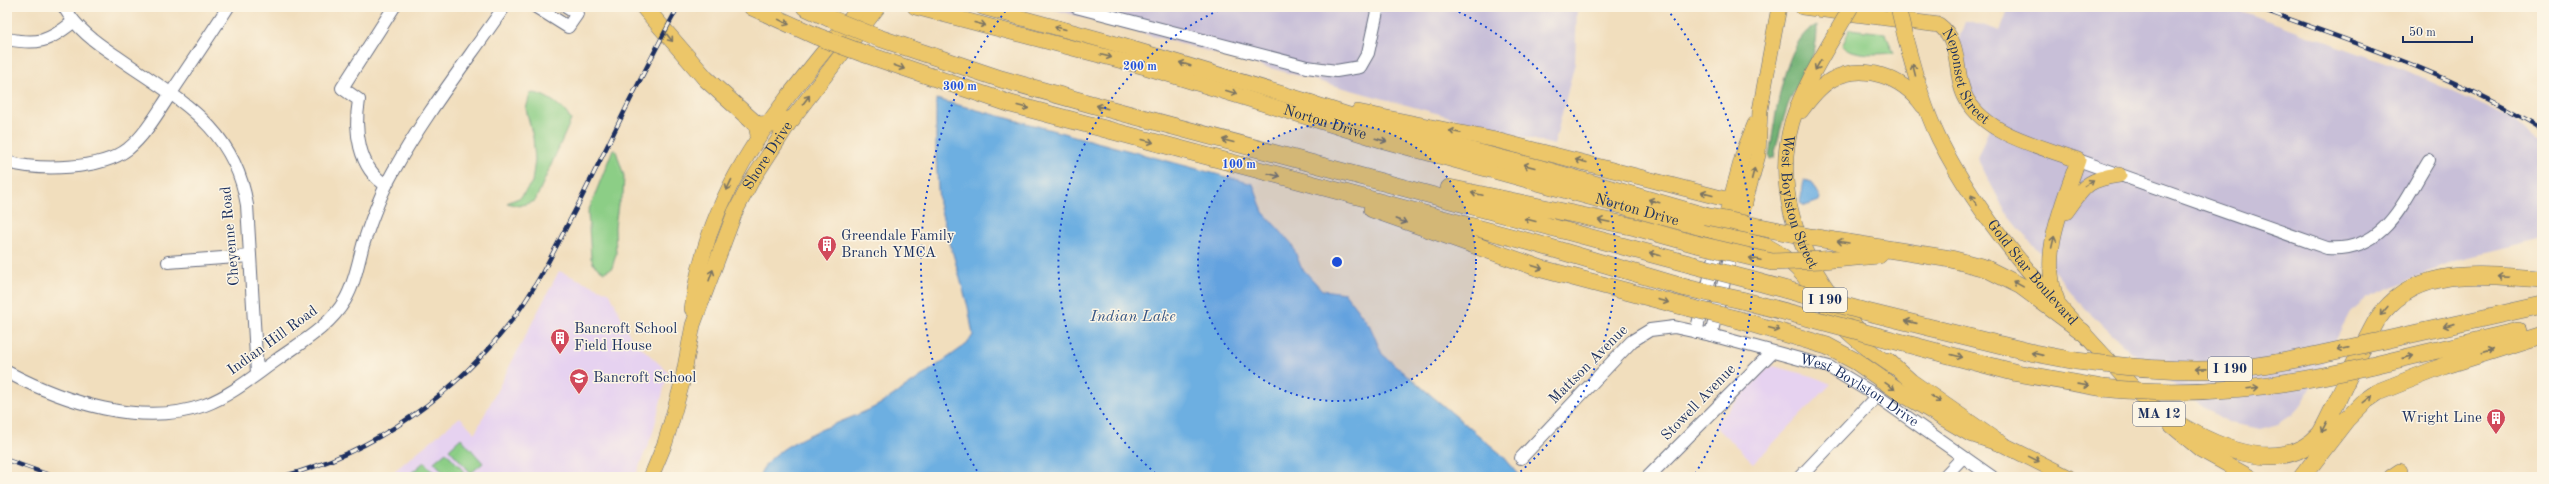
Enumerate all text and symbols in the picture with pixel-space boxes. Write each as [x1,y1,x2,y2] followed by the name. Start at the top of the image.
[2403,18,2472,44] scale bar
[778,19,790,26] one-way arrow
[973,20,986,28] one-way arrow
[1053,24,1066,31] one-way arrow
[1939,26,1992,128] street label: Neponset Street
[2409,26,2436,39] text: 50 m
[665,31,674,42] one-way arrow
[1099,53,1112,61] one-way arrow
[1813,59,1821,71] one-way arrow
[1178,60,1191,67] one-way arrow
[1123,61,1157,73] text: 200 m
[893,63,905,71] one-way arrow
[1909,64,1917,77] one-way arrow
[943,81,977,93] text: 300 m
[1224,89,1237,96] one-way arrow
[802,95,810,106] one-way arrow
[1096,103,1109,110] one-way arrow
[1281,103,1368,143] street label: Norton Drive
[1016,104,1029,111] one-way arrow
[741,119,796,192] street label: Shore Drive
[1448,127,1461,135] one-way arrow
[1778,133,1820,272] street label: West Boylston Street
[1222,136,1235,144] one-way arrow
[1375,137,1388,144] one-way arrow
[1141,138,1154,145] one-way arrow
[1575,157,1588,165] one-way arrow
[1222,159,1256,171] text: 100 m
[1522,162,1535,169] one-way arrow
[1749,168,1757,181] one-way arrow
[1267,171,1280,179] one-way arrow
[725,179,732,191] one-way arrow
[2084,179,2095,187] one-way arrow
[219,185,243,286] street label: Cheyenne Road
[1471,189,1484,197] one-way arrow
[1701,190,1714,197] one-way arrow
[1593,192,1680,229] street label: Norton Drive
[1969,194,1977,206] one-way arrow
[1647,197,1660,204] one-way arrow
[1523,216,1536,223] one-way arrow
[1598,216,1611,224] one-way arrow
[1394,217,1406,225] one-way arrow
[1984,217,2080,329] street label: Gold Star Boulevard
[841,229,955,261] place label: Greendale Family Branch YMCA
[816,234,838,262] building icon: Greendale Family Branch YMCA
[2049,235,2057,248] one-way arrow
[1837,238,1850,246] one-way arrow
[1649,250,1662,257] one-way arrow
[1330,255,1344,269] centre of rings
[1749,255,1762,263] one-way arrow
[1530,264,1543,271] one-way arrow
[707,269,715,281] one-way arrow
[2497,273,2510,280] one-way arrow
[2012,280,2024,288] one-way arrow
[1803,288,1847,312] road number: I 190
[1656,297,1669,305] one-way arrow
[225,303,321,379] street label: Indian Hill Road
[2379,306,2388,316] one-way arrow
[1089,309,1176,325] water label: Indian Lake
[1905,317,1918,325] one-way arrow
[574,322,677,354] place label: Bancroft School Field House
[2443,322,2456,330] one-way arrow
[1547,323,1631,407] street label: Mattson Avenue
[1767,326,1780,333] one-way arrow
[549,327,571,355] building icon: Bancroft School Field House
[2337,345,2350,353] one-way arrow
[2481,347,2494,354] one-way arrow
[2031,349,2044,357] one-way arrow
[1798,352,1921,430] street label: West Boylston Drive
[2401,352,2414,360] one-way arrow
[1950,353,1963,360] one-way arrow
[2208,357,2252,381] road number: I 190
[1659,362,1739,444] street label: Stowell Avenue
[2195,366,2208,373] one-way arrow
[568,367,590,395] school or university icon: Bancroft School
[593,371,696,386] place label: Bancroft School
[2076,381,2089,389] one-way arrow
[1884,382,1895,390] one-way arrow
[2246,384,2259,391] one-way arrow
[1931,395,1942,403] one-way arrow
[2362,395,2373,404] one-way arrow
[2133,402,2185,426] road number: MA 12
[2485,407,2507,435] building icon: Wright Line
[2401,411,2482,426] place label: Wright Line
[2320,420,2327,432] one-way arrow
[2028,456,2040,463] one-way arrow

